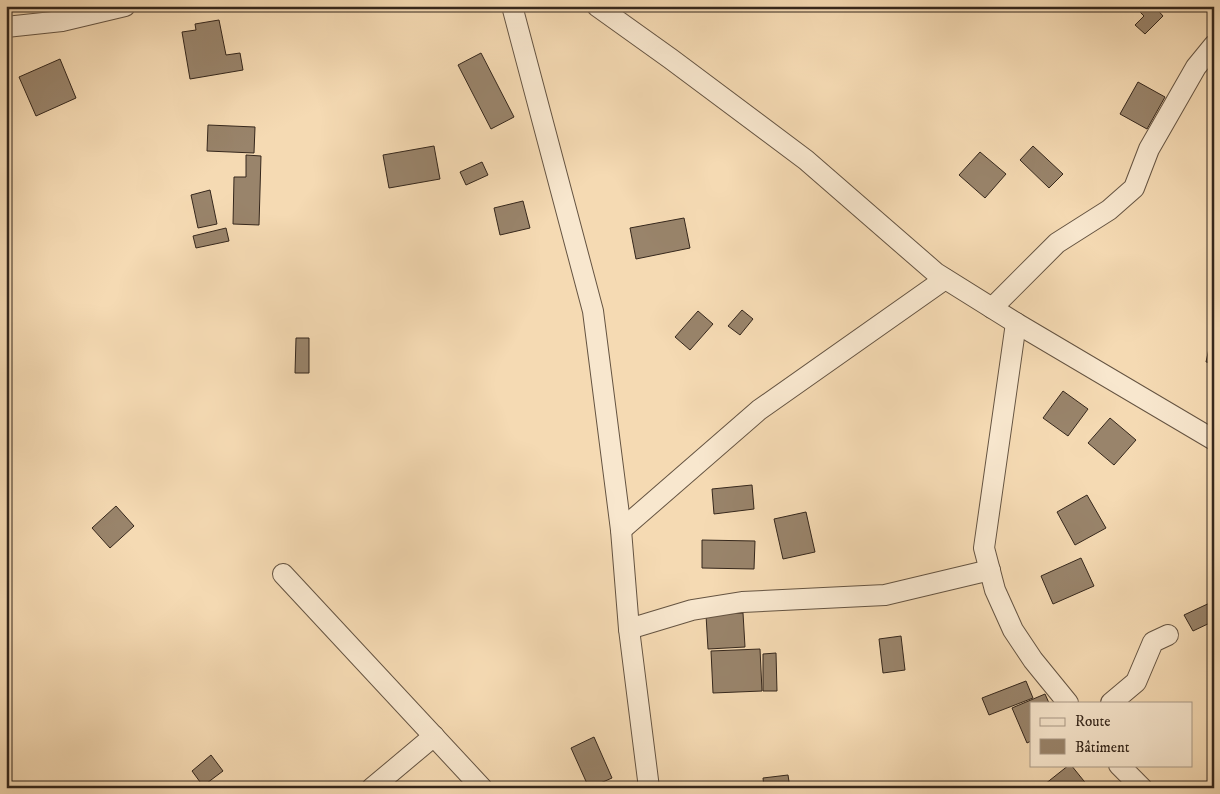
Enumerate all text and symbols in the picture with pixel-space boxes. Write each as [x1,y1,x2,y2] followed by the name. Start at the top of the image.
[1030,702,1192,766] legend
[1075,712,1110,731] text: Route
[1075,738,1130,757] text: Bâtiment

